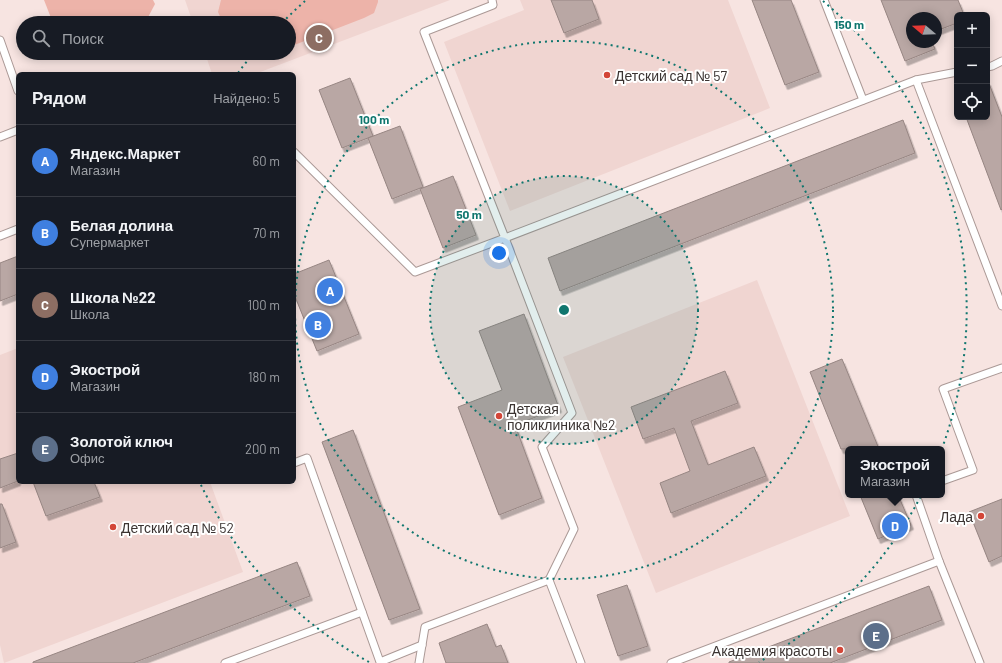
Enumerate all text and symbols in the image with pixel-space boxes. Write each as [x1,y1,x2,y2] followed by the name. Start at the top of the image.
[906,12,942,48] north arrow
[954,12,990,120] map controls
[954,12,990,48] button: +
[16,16,296,60] search box
[834,17,864,31] text: 150 m
[306,23,332,53] pin: C
[30,27,52,49] icon: search
[62,29,104,47] text: Поиск
[954,48,990,84] button: −
[615,67,727,84] place label: Детский сад № 57
[602,70,612,80] marker: Детский сад № 57
[954,84,990,120] button: locate
[32,87,87,107] text: Рядом
[213,90,280,106] text: Найдено: 5
[359,112,389,126] text: 100 m
[70,144,181,162] text: Яндекс.Маркет
[41,153,49,169] text: A
[253,153,280,169] text: 60 m
[70,162,120,178] text: Магазин
[456,207,482,221] text: 50 m
[70,216,173,234] text: Белая долина
[41,225,49,241] text: B
[253,225,280,241] text: 70 m
[70,234,149,250] text: Супермаркет
[489,243,509,263] your location
[317,276,343,306] pin: A
[70,288,156,306] text: Школа №22
[41,297,49,313] text: C
[247,297,280,313] text: 100 m
[557,303,571,317] centre of rings
[70,306,110,322] text: Школа
[305,310,331,340] pin: B
[70,360,140,378] text: Экострой
[41,369,49,385] text: D
[248,369,280,385] text: 180 m
[70,378,120,394] text: Магазин
[507,400,615,433] place label: Детская поликлиника №2
[494,411,504,421] marker: Детская поликлиника №2
[70,432,173,450] text: Золотой ключ
[41,441,49,457] text: E
[245,441,280,457] text: 200 m
[845,446,945,498] popup
[70,450,105,466] text: Офис
[860,455,930,473] text: Экострой
[860,473,910,489] text: Магазин
[940,508,973,525] place label: Лада
[882,511,908,541] pin: D
[976,511,986,521] marker: Лада
[121,519,234,536] place label: Детский сад № 52
[108,522,118,532] marker: Детский сад № 52
[863,621,889,651] pin: E
[712,642,832,659] place label: Академия красоты
[835,645,845,655] marker: Академия красоты

